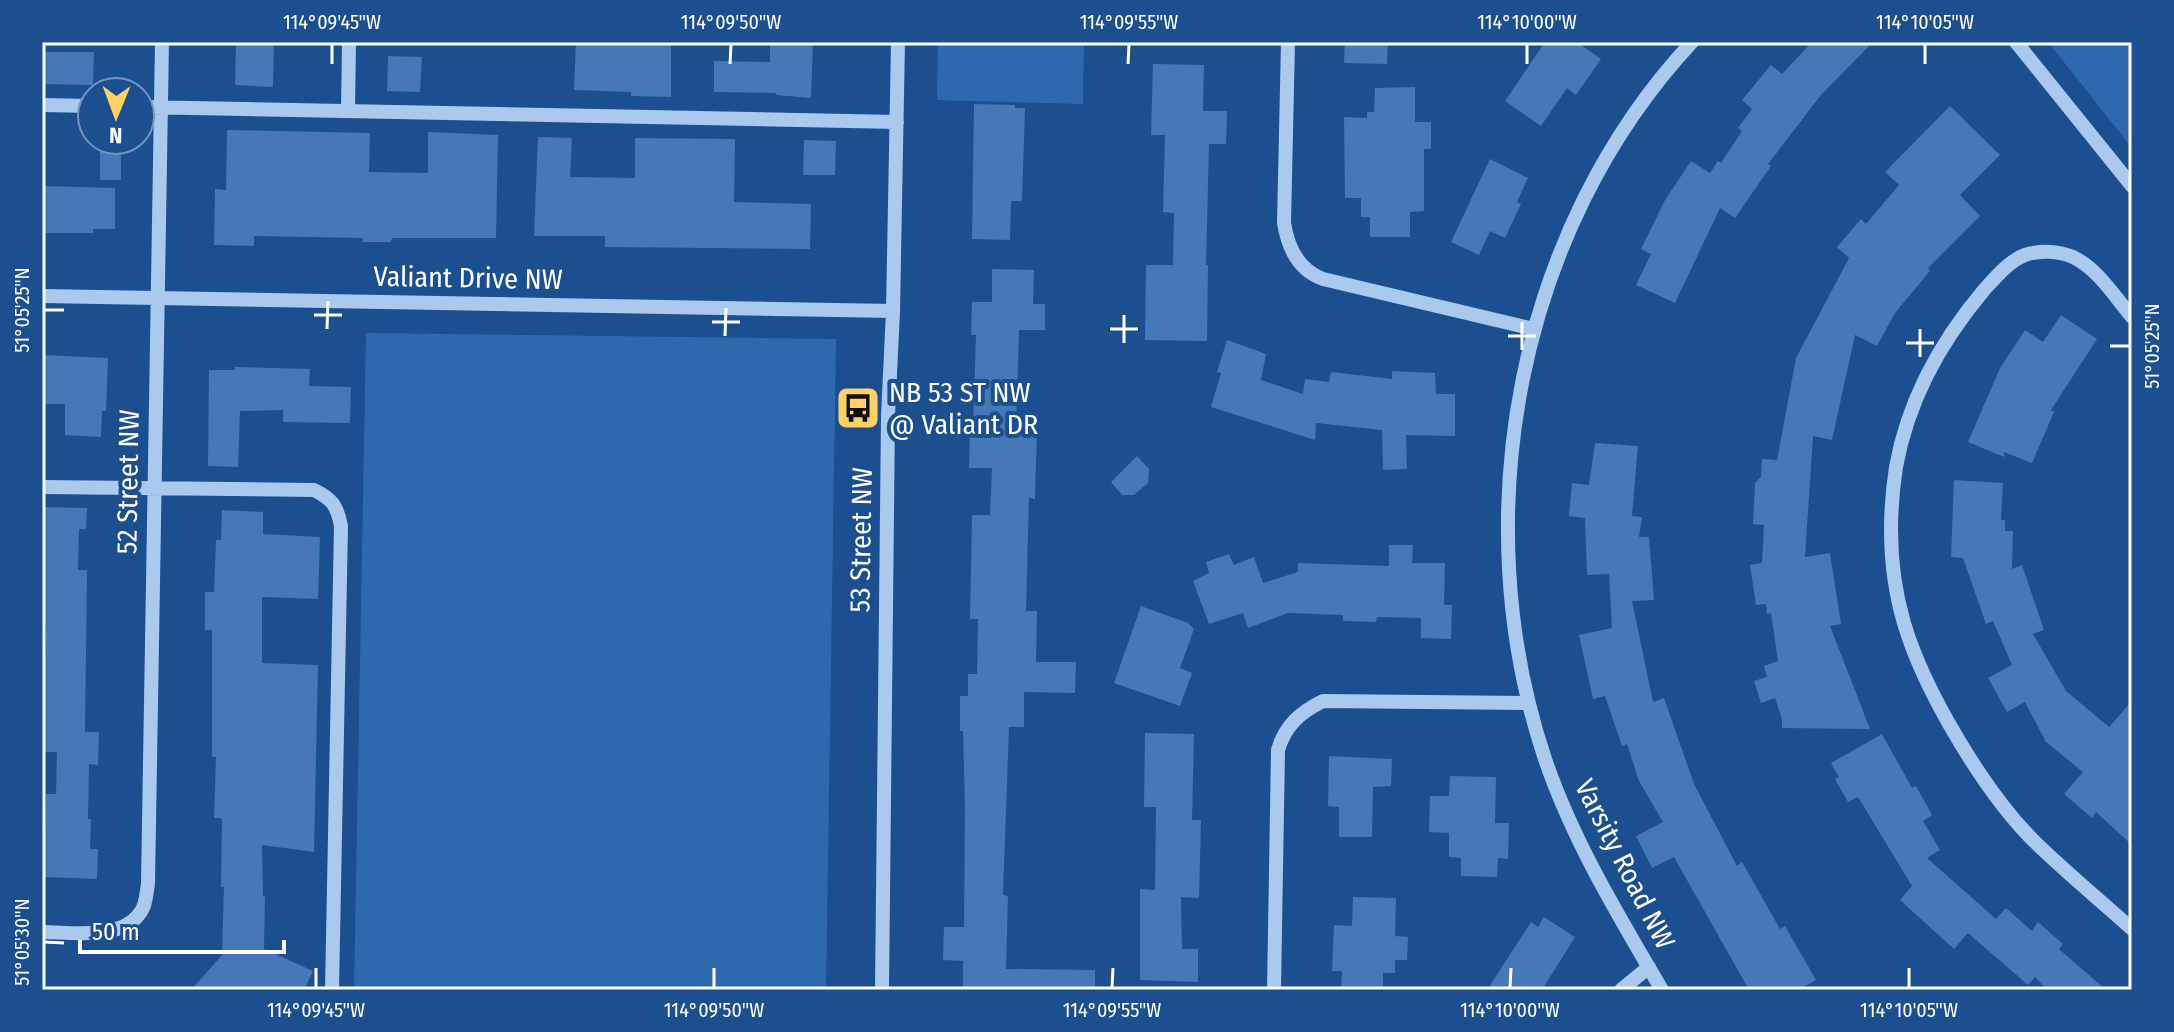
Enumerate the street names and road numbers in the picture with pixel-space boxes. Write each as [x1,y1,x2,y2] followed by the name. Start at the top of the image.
[373,260,563,296] street label: Valiant Drive NW
[110,409,146,555] street label: 52 Street NW
[843,467,879,613] street label: 53 Street NW
[1568,774,1682,954] street label: Varsity Road NW

